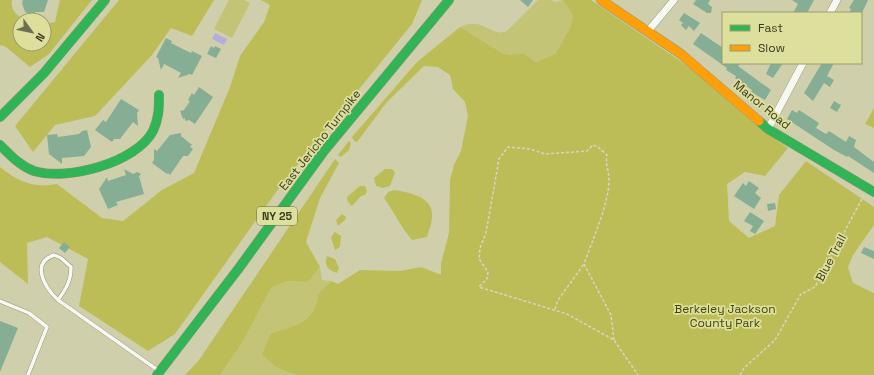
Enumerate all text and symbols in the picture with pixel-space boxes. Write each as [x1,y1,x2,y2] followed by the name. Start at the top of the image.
[12,12,52,52] north arrow
[722,12,862,64] legend
[758,20,783,36] text: Fast
[33,31,48,44] text: N
[758,40,785,56] text: Slow
[730,77,794,133] street label: Manor Road
[276,86,364,194] street label: East Jericho Turnpike
[257,207,297,225] road number: NY 25
[812,232,850,284] street label: Blue Trail
[674,301,776,331] park label: Berkeley Jackson County Park

